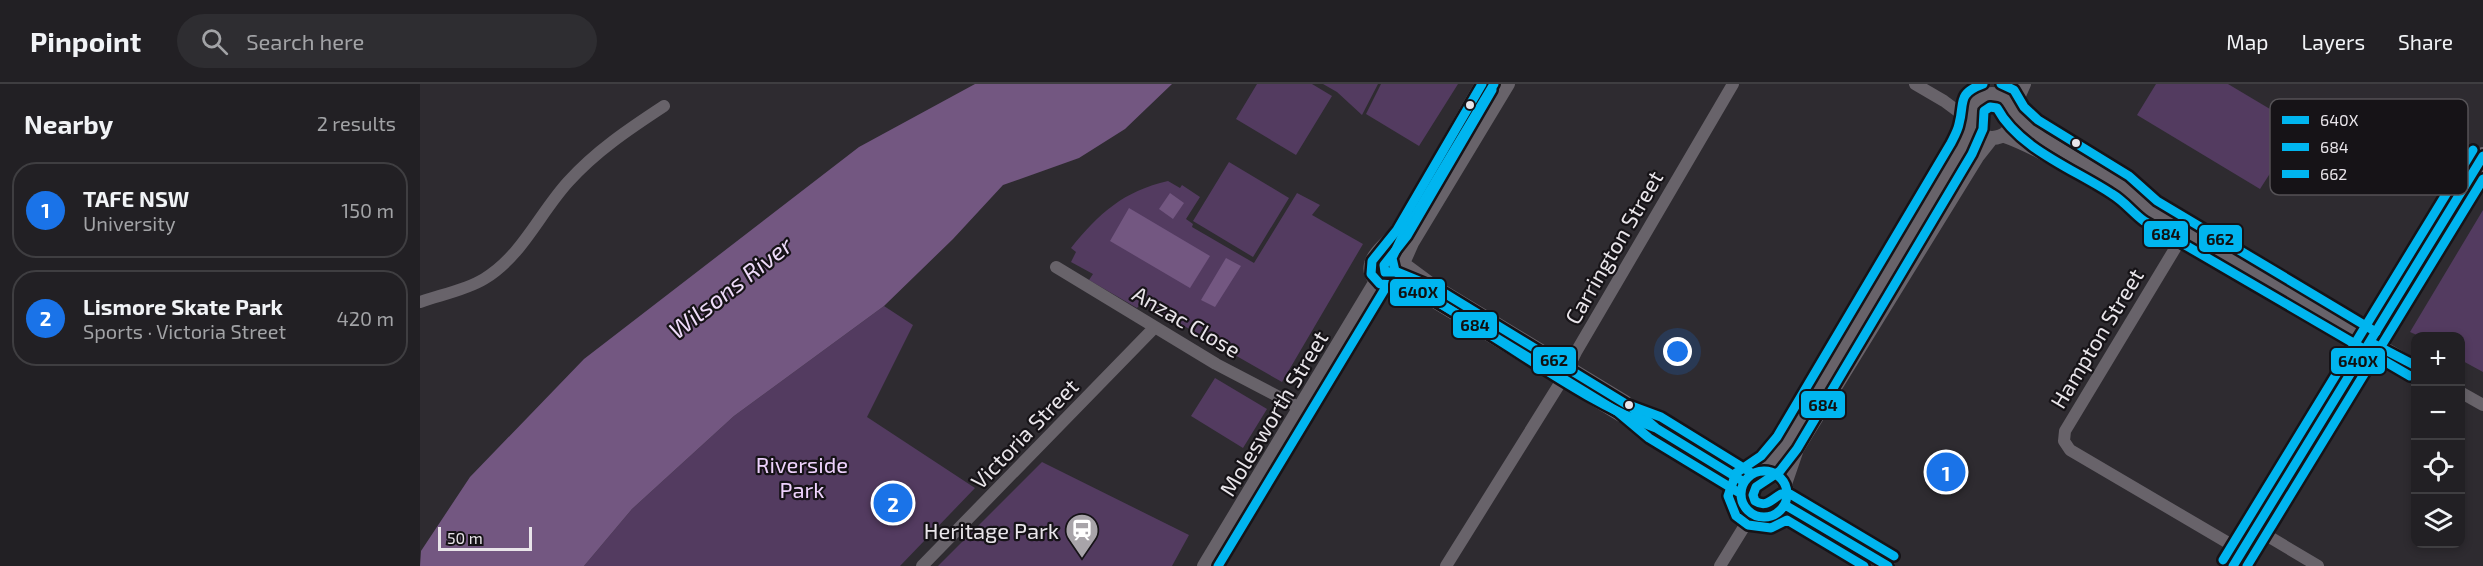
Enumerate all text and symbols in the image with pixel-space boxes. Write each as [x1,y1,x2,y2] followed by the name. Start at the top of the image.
[177,14,597,68] search box
[30,24,141,58] text: Pinpoint
[198,25,231,58] icon: search
[246,28,364,54] text: Search here
[2226,29,2268,54] text: Map
[2301,29,2365,54] text: Layers
[2398,29,2453,54] text: Share
[1464,99,1476,111] unlabelled marker
[2270,99,2468,195] legend
[24,108,113,139] text: Nearby
[2320,110,2359,129] text: 640X
[317,111,396,135] text: 2 results
[2070,137,2082,149] unlabelled marker
[2320,137,2349,156] text: 684
[2320,164,2347,183] text: 662
[1559,166,1667,328] street label: Carrington Street
[83,185,189,211] text: TAFE NSW
[41,198,50,222] text: 1
[341,198,394,222] text: 150 m
[83,211,175,235] text: University
[2143,220,2189,248] line badge: 684
[2151,224,2181,243] text: 684
[2198,224,2243,253] line badge: 662
[2206,229,2234,248] text: 662
[663,230,798,344] water label: Wilsons River
[2044,263,2148,413] street label: Hampton Street
[1389,278,1446,307] line badge: 640X
[1129,280,1245,362] street label: Anzac Close
[1398,282,1439,301] text: 640X
[83,293,283,319] text: Lismore Skate Park
[40,306,51,330] text: 2
[336,306,394,330] text: 420 m
[1452,311,1498,339] line badge: 684
[1460,315,1490,334] text: 684
[83,319,286,343] text: Sports · Victoria Street
[1213,326,1333,500] street label: Molesworth Street
[2411,332,2465,548] map controls
[2411,332,2465,386] button: +
[1663,337,1692,366] your location
[1532,346,1577,375] line badge: 662
[2330,347,2386,375] line badge: 640X
[1540,350,1568,369] text: 662
[2338,351,2379,370] text: 640X
[965,373,1083,493] street label: Victoria Street
[2411,386,2465,440] button: −
[1800,390,1846,419] line badge: 684
[1808,395,1838,414] text: 684
[1623,399,1635,411] unlabelled marker
[2411,440,2465,494] button: locate
[1926,450,1966,494] pin: 1
[756,451,848,502] park label: Riverside Park
[874,480,912,526] pin: 2
[2411,494,2465,548] button: layers
[1064,512,1100,559] station icon: Heritage Park
[924,517,1059,543] place label: Heritage Park
[438,524,532,552] scale bar
[447,528,483,547] text: 50 m

